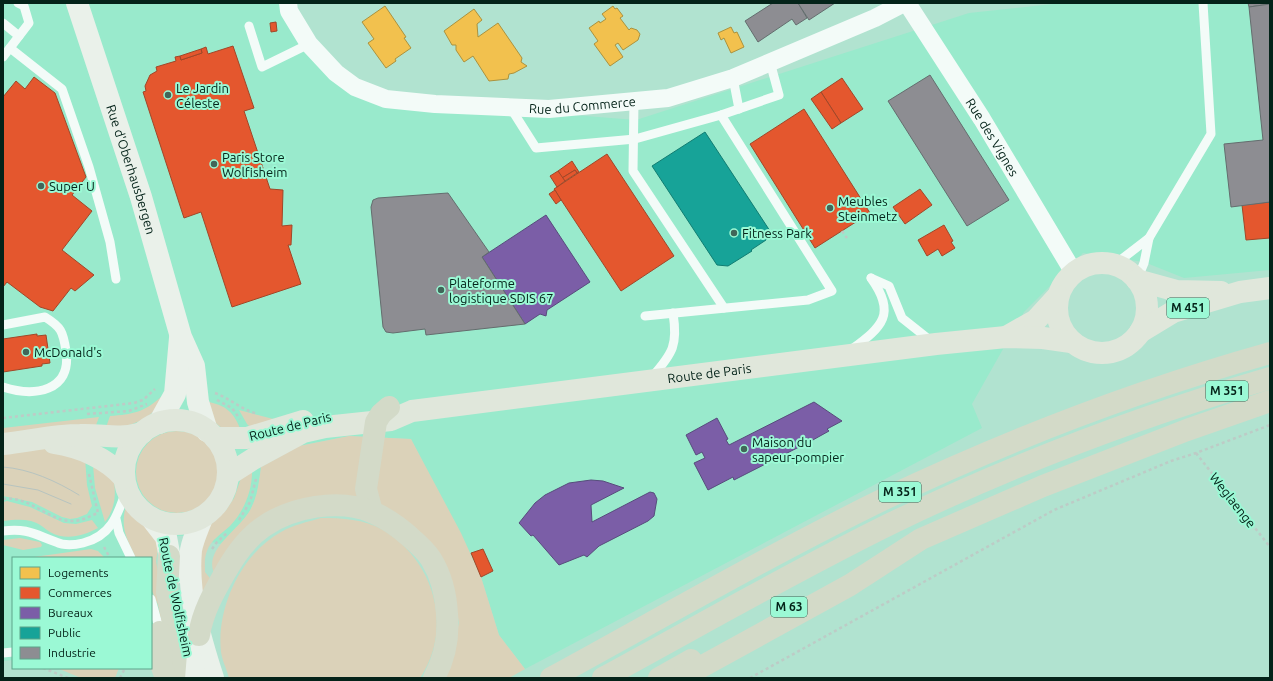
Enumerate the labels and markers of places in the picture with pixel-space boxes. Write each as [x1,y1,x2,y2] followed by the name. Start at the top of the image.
[176,81,229,110] place label: Le Jardin Céleste
[163,90,173,100] marker: Le Jardin Céleste
[222,150,288,179] place label: Paris Store Wolfisheim
[209,159,219,169] marker: Paris Store Wolfisheim
[49,179,95,193] place label: Super U
[36,181,46,191] marker: Super U
[838,194,897,223] place label: Meubles Steinmetz
[825,203,835,213] marker: Meubles Steinmetz
[742,226,812,240] place label: Fitness Park
[729,228,739,238] marker: Fitness Park
[449,276,554,305] place label: Plateforme logistique SDIS 67
[436,285,446,295] marker: Plateforme logistique SDIS 67
[34,345,102,359] place label: McDonald's
[21,347,31,357] marker: McDonald's
[752,435,844,464] place label: Maison du sapeur-pompier
[739,444,749,454] marker: Maison du sapeur-pompier

